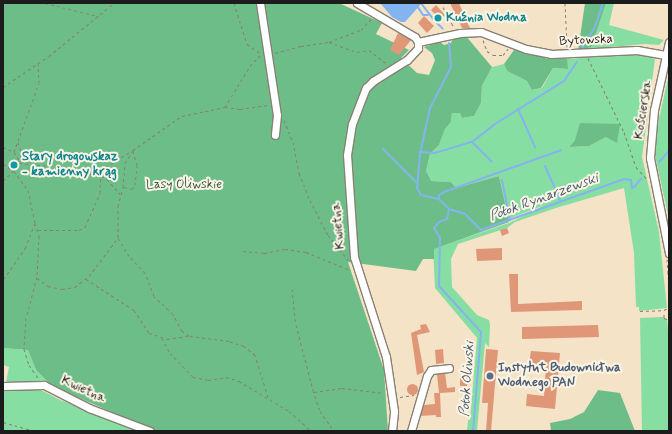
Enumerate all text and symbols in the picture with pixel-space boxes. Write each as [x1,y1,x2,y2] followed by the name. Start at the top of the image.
[446,10,527,26] place label: Kuźnia Wodna
[433,13,443,23] marker: Kuźnia Wodna
[559,32,613,50] street label: Bytowska
[632,79,656,141] street label: Kościerska
[22,150,117,181] place label: Stary drogowskaz - kamienny krąg
[9,160,19,170] marker: Stary drogowskaz - kamienny krąg
[487,170,601,224] water label: Potok Rynarzewski
[146,177,222,193] park label: Lasy Oliwskie
[329,202,349,250] street label: Kwietna
[456,340,478,418] water label: Potok Oliwski
[498,361,621,392] place label: Instytut Budownictwa Wodnego PAN
[485,371,495,381] marker: Instytut Budownictwa Wodnego PAN
[58,373,108,407] street label: Kwietna

